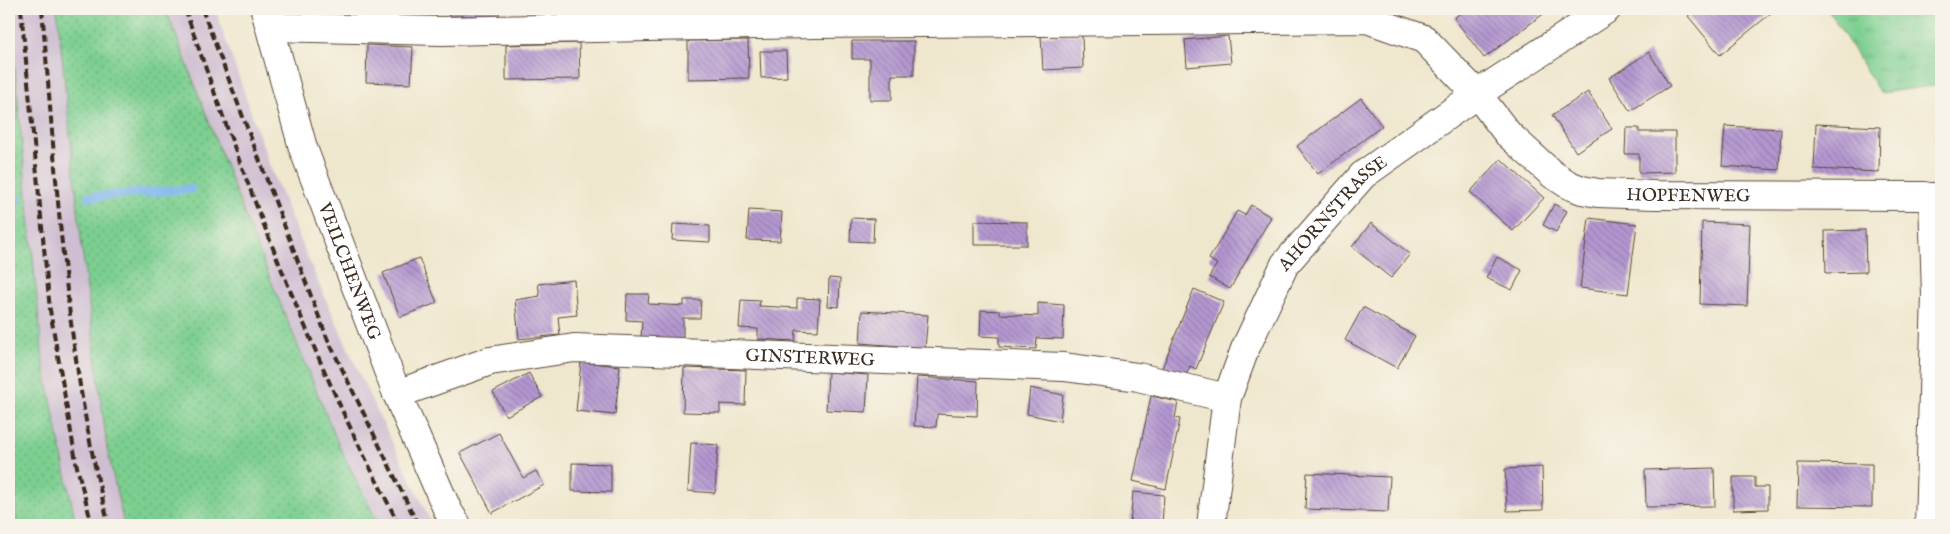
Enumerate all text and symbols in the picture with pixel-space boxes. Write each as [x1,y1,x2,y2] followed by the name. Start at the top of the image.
[1273,151,1392,277] street label: AHORNSTRASSE
[1626,184,1751,208] street label: HOPFENWEG
[312,199,386,344] street label: VEILCHENWEG
[745,345,876,373] street label: GINSTERWEG

